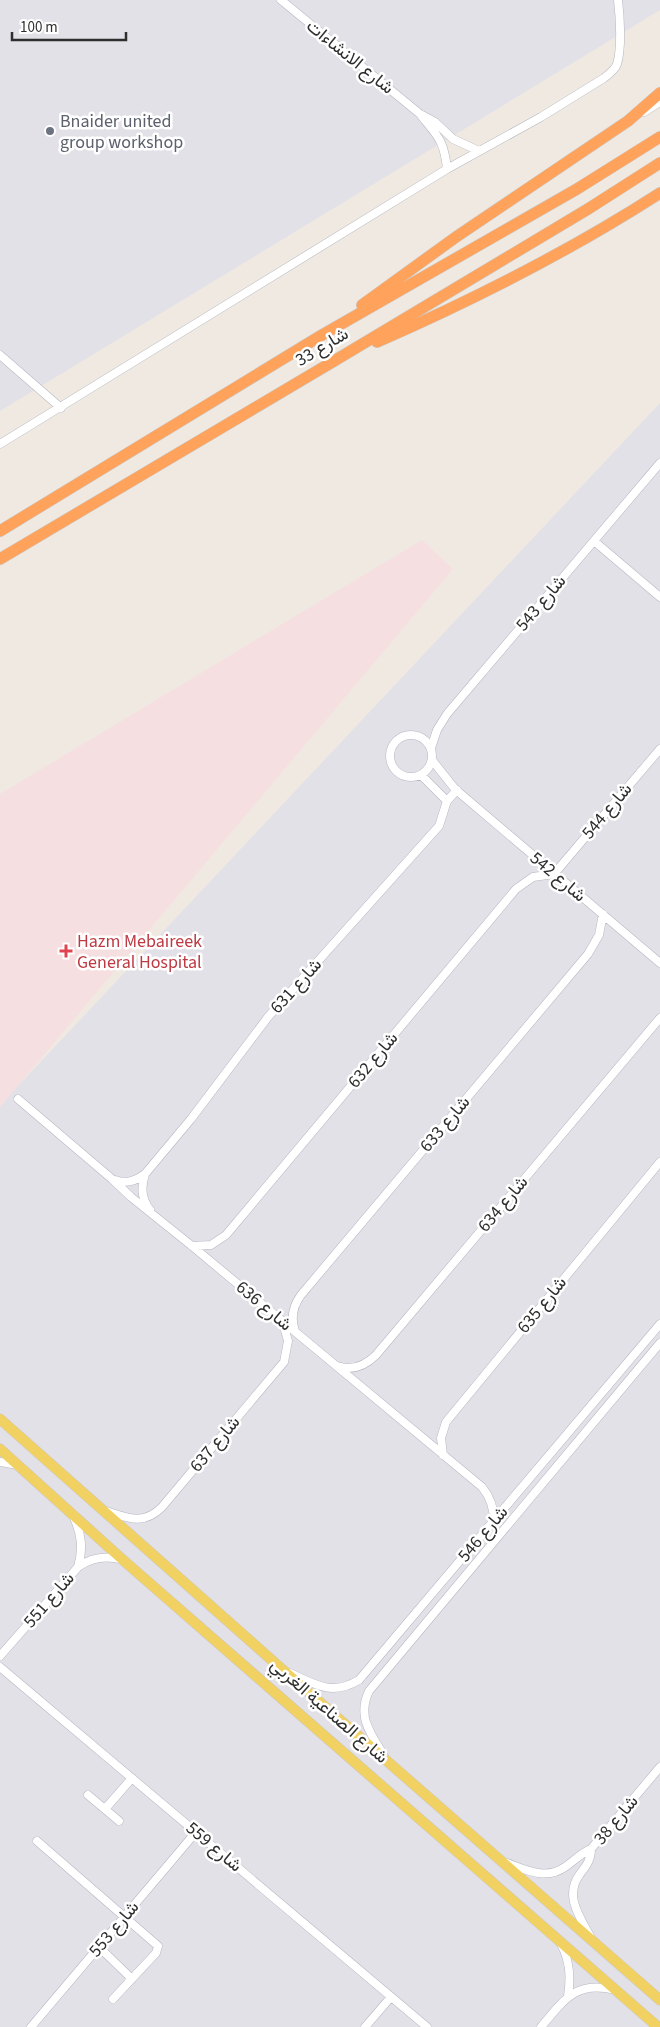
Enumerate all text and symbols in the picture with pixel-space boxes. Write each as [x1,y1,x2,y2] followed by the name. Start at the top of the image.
[12,10,126,42] scale bar
[301,14,399,100] street label: شارع الانشاءات
[20,17,58,38] text: 100 m
[60,109,183,155] place label: Bnaider united group workshop
[44,125,56,137] marker: Bnaider united group workshop
[291,321,353,373] street label: شارع 33
[510,569,572,637] street label: شارع 543
[576,777,638,845] street label: شارع 544
[524,846,592,908] street label: شارع 542
[77,929,202,975] place label: Hazm Mebaireek General Hospital
[59,944,73,958] marker: Hazm Mebaireek General Hospital
[264,953,328,1019] street label: شارع 631
[342,1026,404,1094] street label: شارع 632
[414,1090,476,1158] street label: شارع 633
[472,1170,534,1238] street label: شارع 634
[511,1271,573,1339] street label: شارع 635
[230,1275,298,1337] street label: شارع 636
[184,1410,246,1478] street label: شارع 637
[452,1500,514,1568] street label: شارع 546
[18,1567,80,1633] street label: شارع 551
[263,1653,393,1771] street label: شارع الصناعية الغربي
[588,1790,644,1850] street label: شارع 38
[180,1816,248,1878] street label: شارع 559
[83,1895,145,1963] street label: شارع 553

